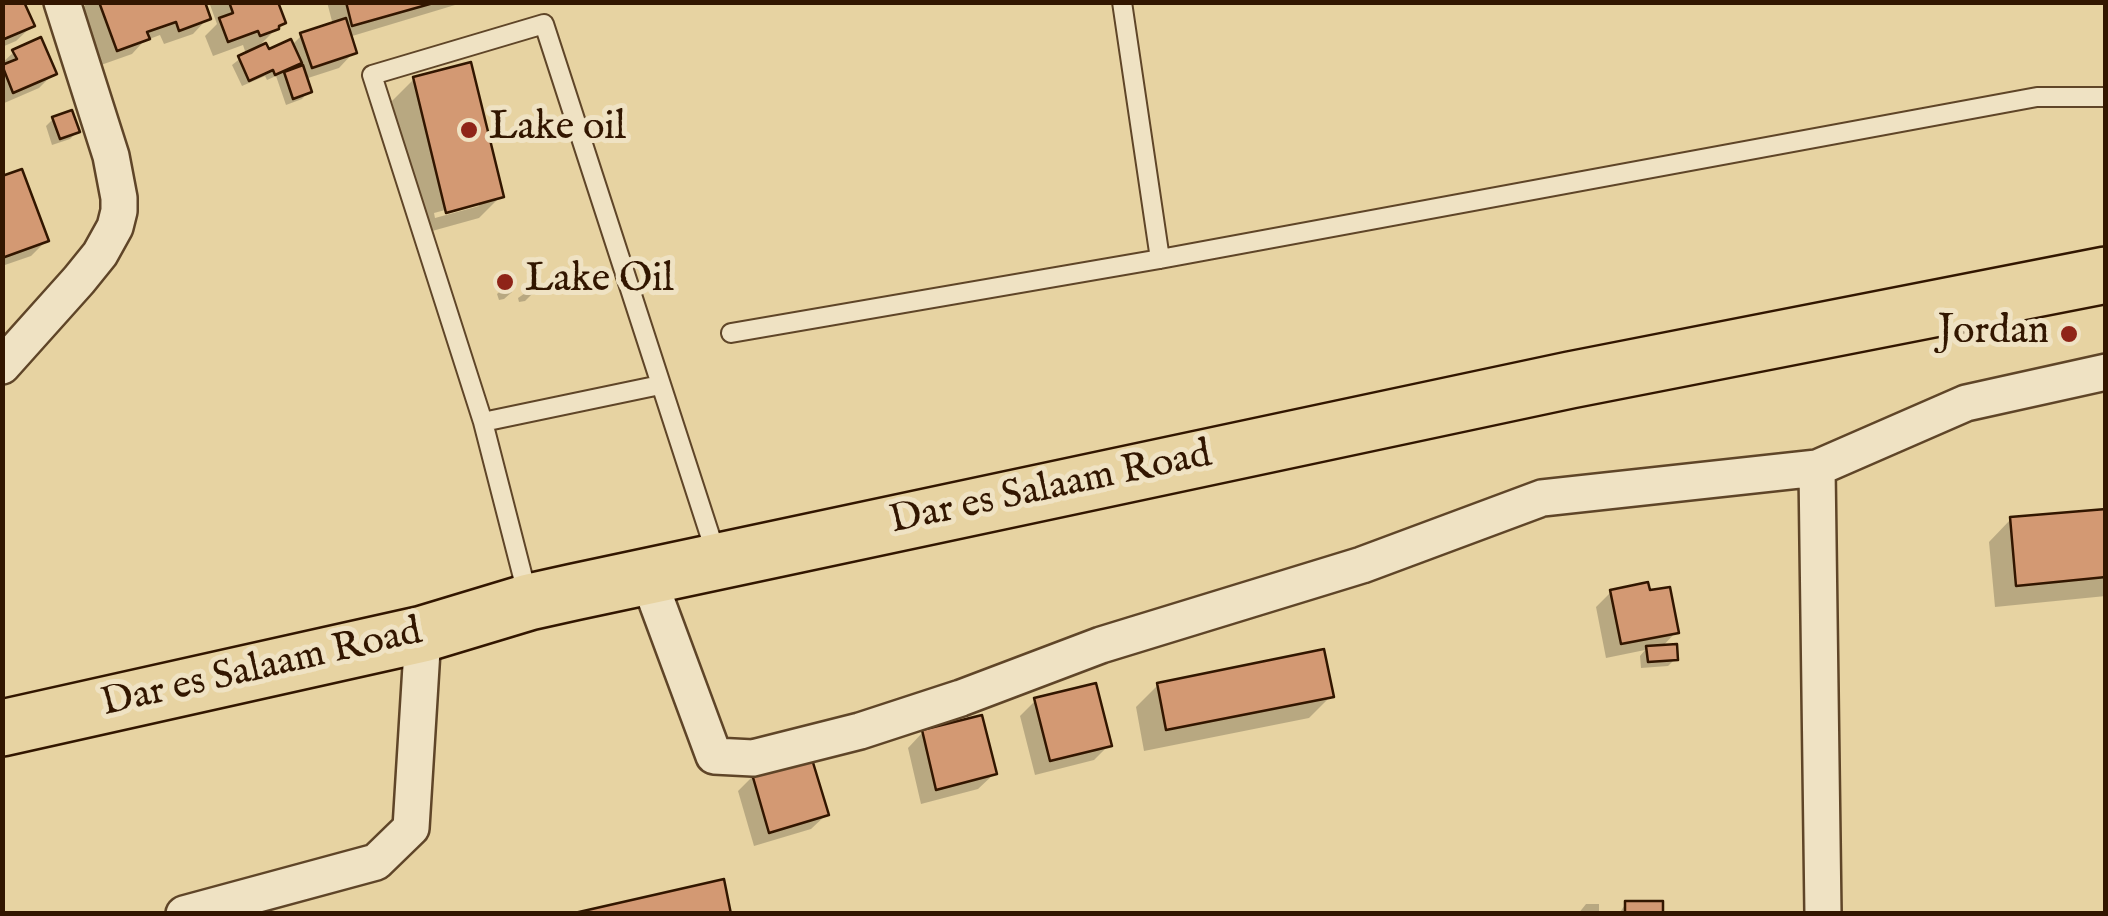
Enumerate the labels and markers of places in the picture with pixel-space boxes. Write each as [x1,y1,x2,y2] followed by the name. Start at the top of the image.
[489,106,626,154] place label: Lake oil
[458,119,480,141] marker: Lake oil
[525,258,674,306] place label: Lake Oil
[494,271,516,293] marker: Lake Oil
[1938,310,2049,358] place label: Jordan
[2058,323,2080,345] marker: Jordan

